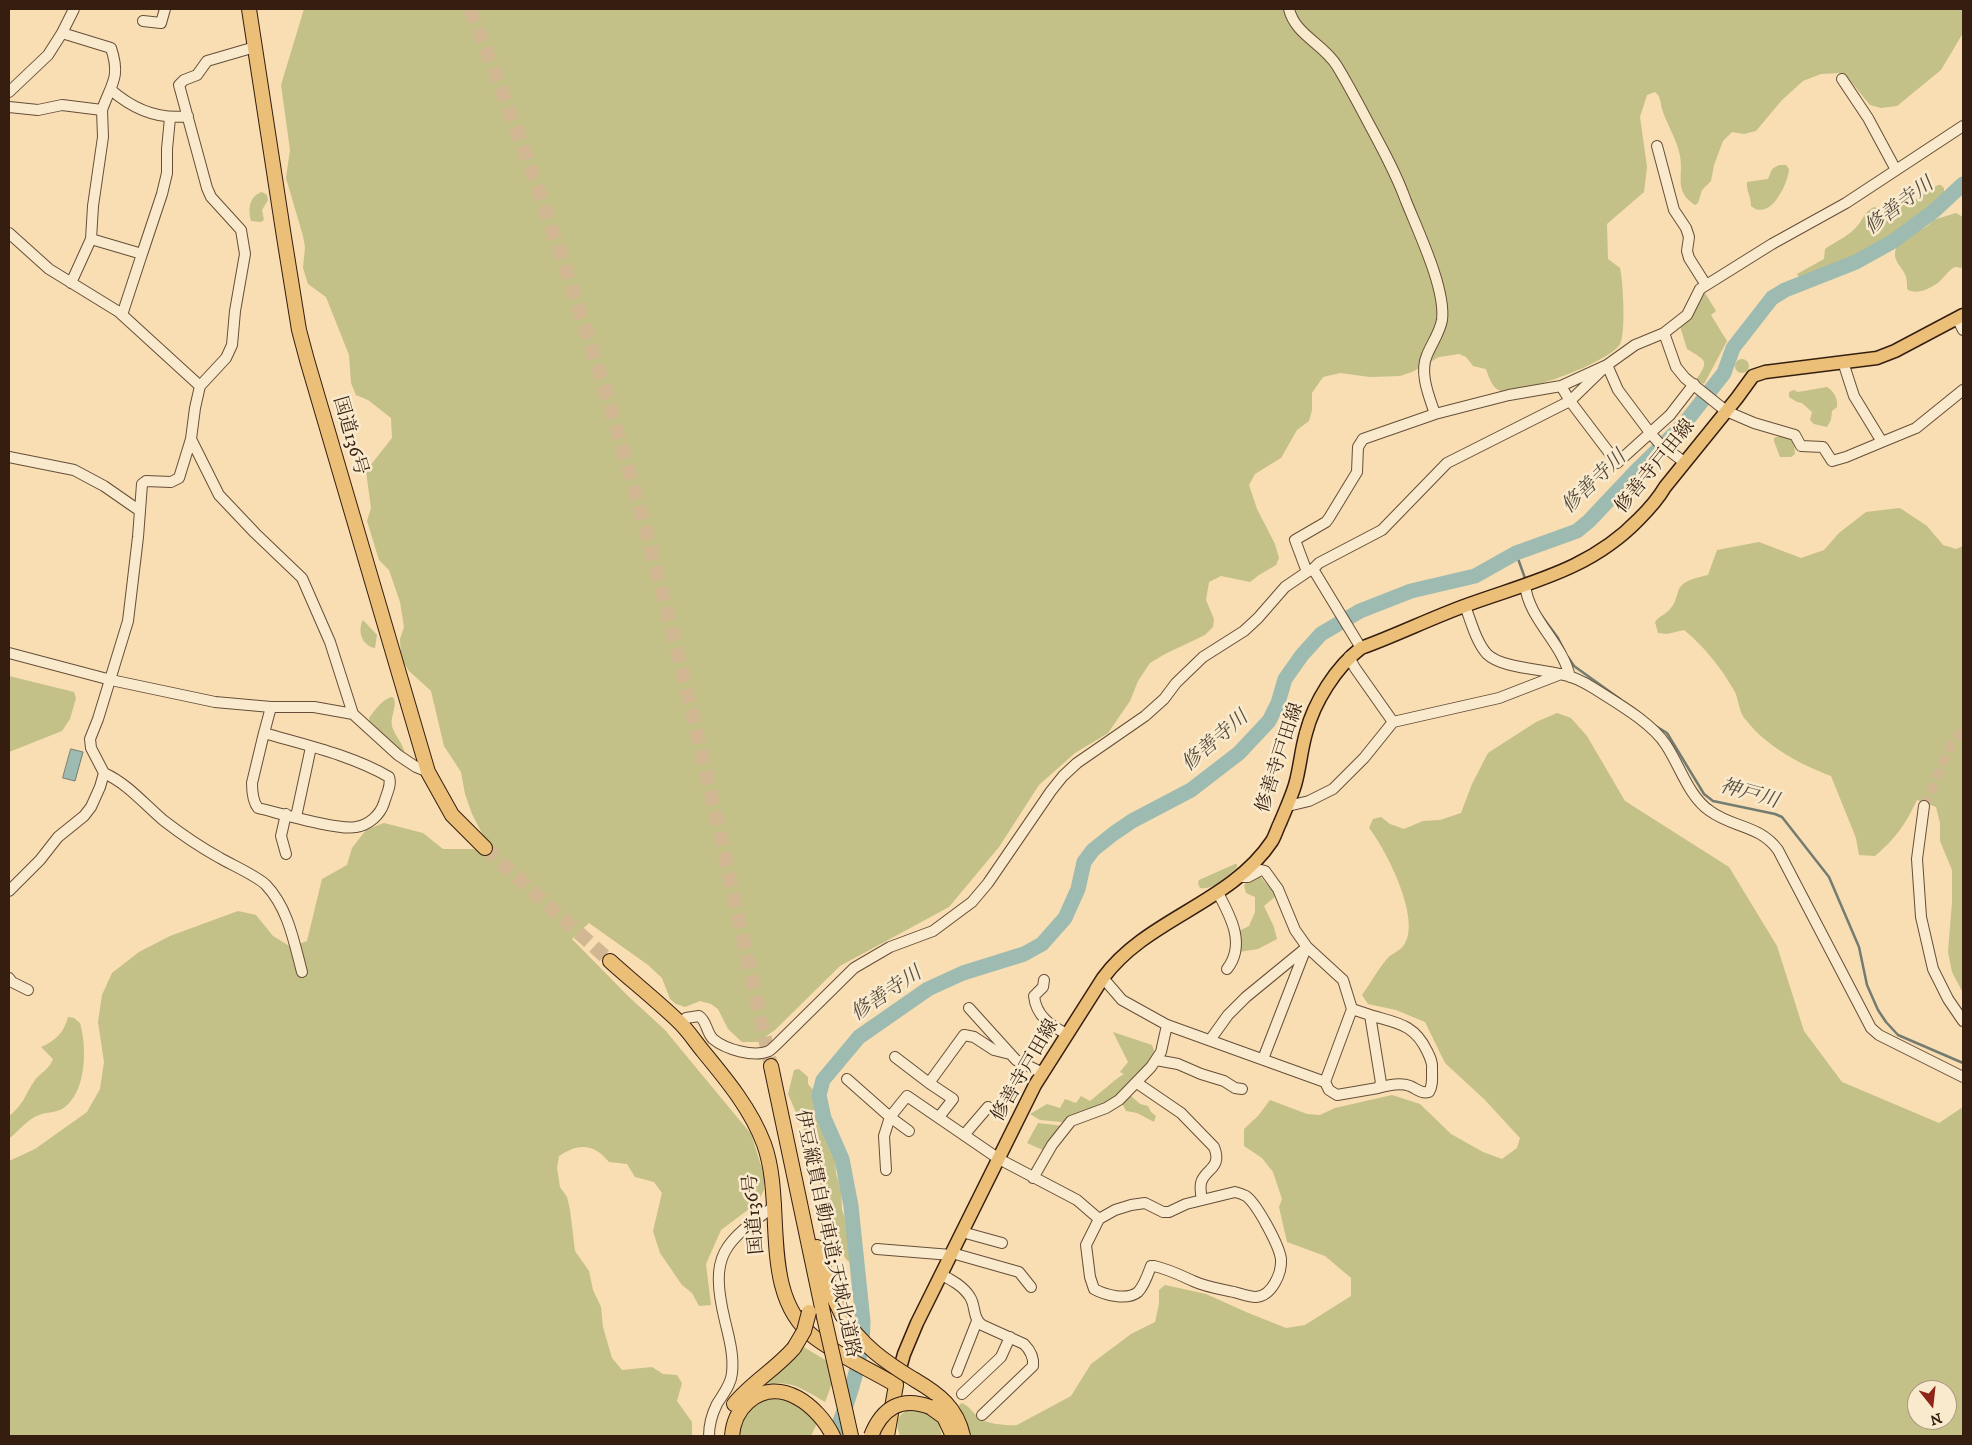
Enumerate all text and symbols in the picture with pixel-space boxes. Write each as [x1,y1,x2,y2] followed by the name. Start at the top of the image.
[1861,173,1939,241] water label: 修善寺川
[327,394,371,478] street label: 国道136号
[1611,416,1701,518] street label: 修善寺戸田線
[1558,447,1632,519] water label: 修善寺川
[1253,700,1309,816] street label: 修善寺戸田線
[1178,707,1254,777] water label: 修善寺川
[1717,775,1781,815] water label: 神戸川
[847,963,927,1027] water label: 修善寺川
[988,1016,1064,1126] street label: 修善寺戸田線
[789,1108,863,1360] street label: 伊豆縦貫自動車道;天城北道路
[740,1173,770,1255] street label: 国道136号
[1907,1380,1957,1430] north arrow
[1928,1408,1944,1429] text: N

